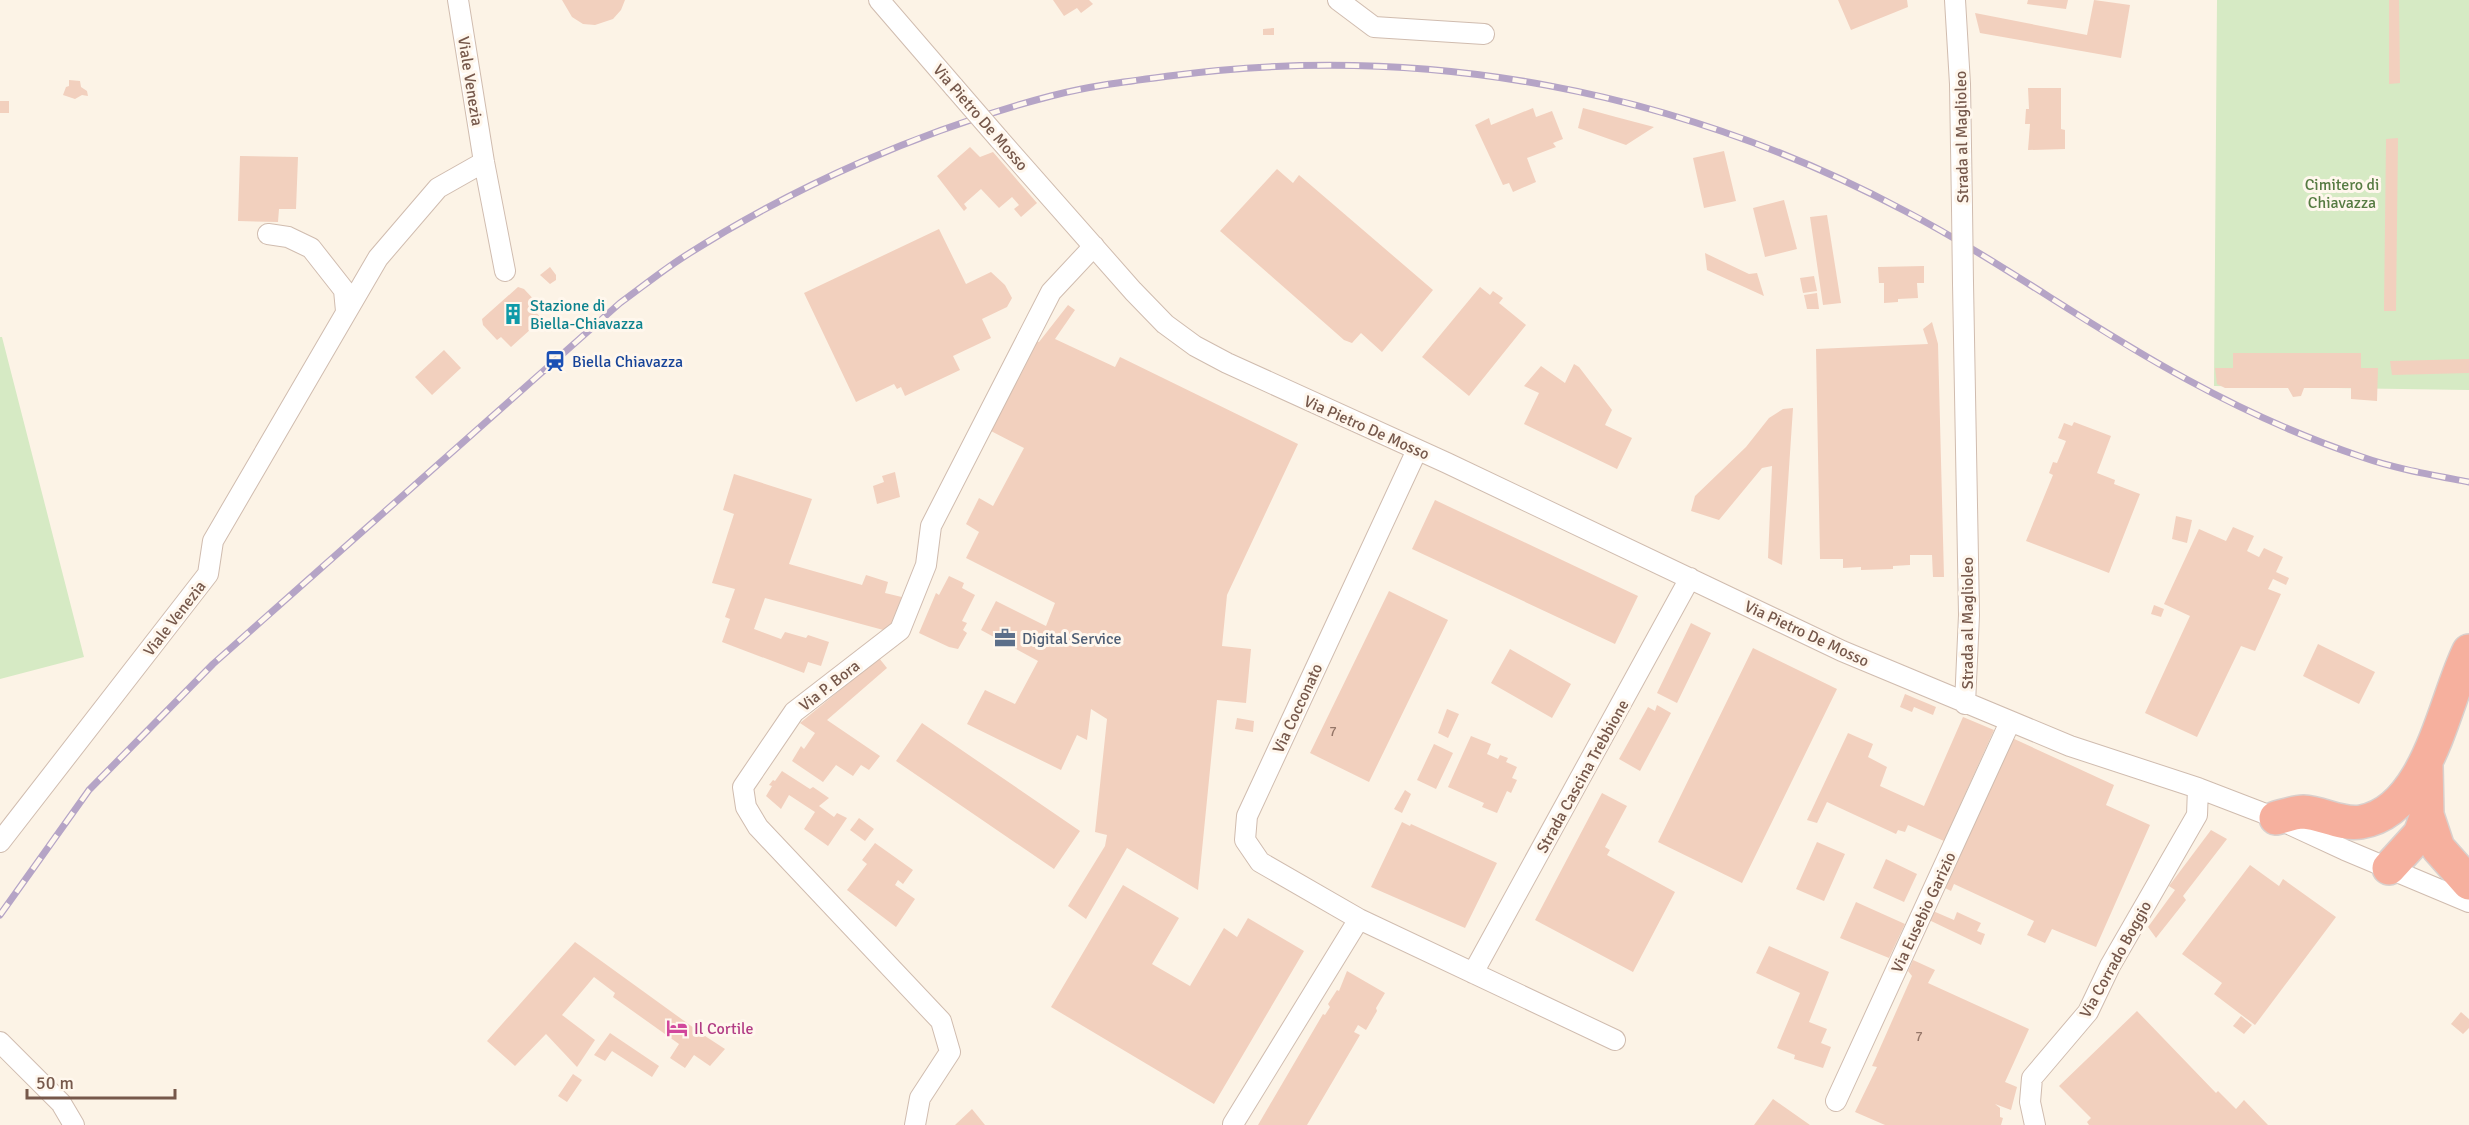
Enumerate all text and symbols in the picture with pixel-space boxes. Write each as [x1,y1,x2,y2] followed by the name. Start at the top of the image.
[453,35,487,127] street label: Viale Venezia
[928,60,1032,175] street label: Via Pietro De Mosso
[1951,71,1973,203] street label: Strada al Maglioleo
[2305,175,2379,213] park label: Cimitero di Chiavazza
[530,296,643,334] place label: Stazione di Biella-Chiavazza
[501,302,525,326] building icon: Stazione di Biella-Chiavazza
[543,349,567,373] station icon: Biella Chiavazza
[572,352,683,372] place label: Biella Chiavazza
[1301,391,1432,465] street label: Via Pietro De Mosso
[1958,557,1978,689] street label: Strada al Maglioleo
[139,577,211,660] street label: Viale Venezia
[1741,596,1872,672] street label: Via Pietro De Mosso
[993,626,1017,650] office icon: Digital Service
[1022,629,1121,649] place label: Digital Service
[795,656,864,716] street label: Via P. Bora
[1268,660,1327,756] street label: Via Cocconato
[1532,696,1633,857] street label: Strada Cascina Trebbione
[1329,723,1337,740] house number: 7
[1887,849,1961,976] street label: Via Eusebio Garizio
[2075,898,2156,1021] street label: Via Corrado Boggio
[665,1016,689,1040] hotel icon: Il Cortile
[694,1019,754,1039] place label: Il Cortile
[1915,1028,1923,1045] house number: 7
[27,1062,176,1100] scale bar
[36,1072,74,1094] text: 50 m

